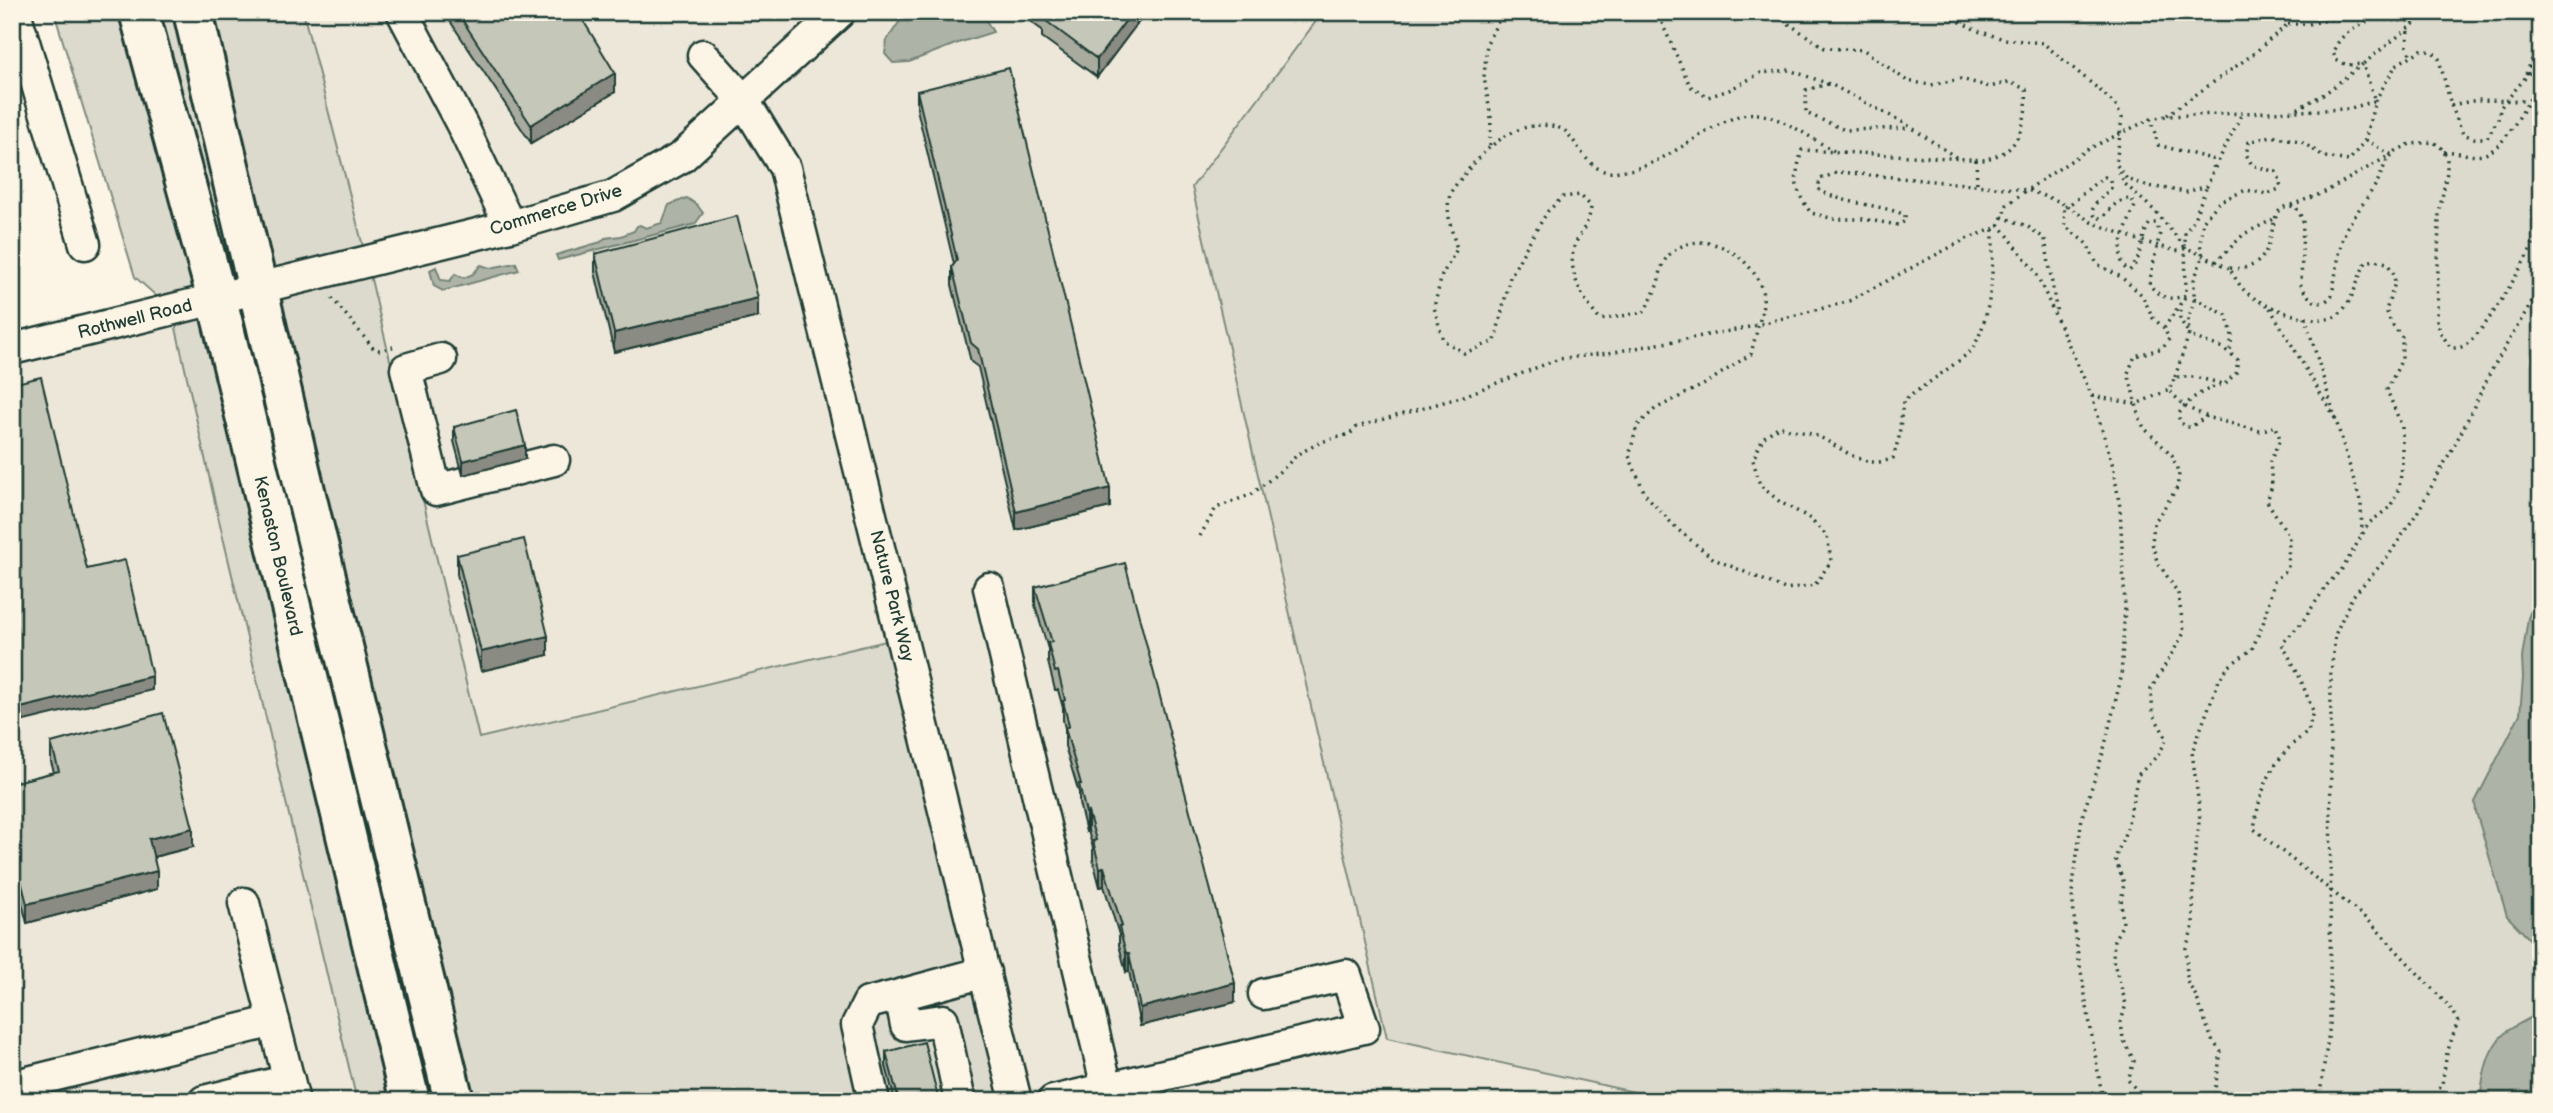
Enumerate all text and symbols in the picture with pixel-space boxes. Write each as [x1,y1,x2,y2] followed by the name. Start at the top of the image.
[487,180,625,240] street label: Commerce Drive
[76,295,194,343] street label: Rothwell Road
[249,474,307,638] street label: Kenaston Boulevard
[866,528,919,665] street label: Nature Park Way

